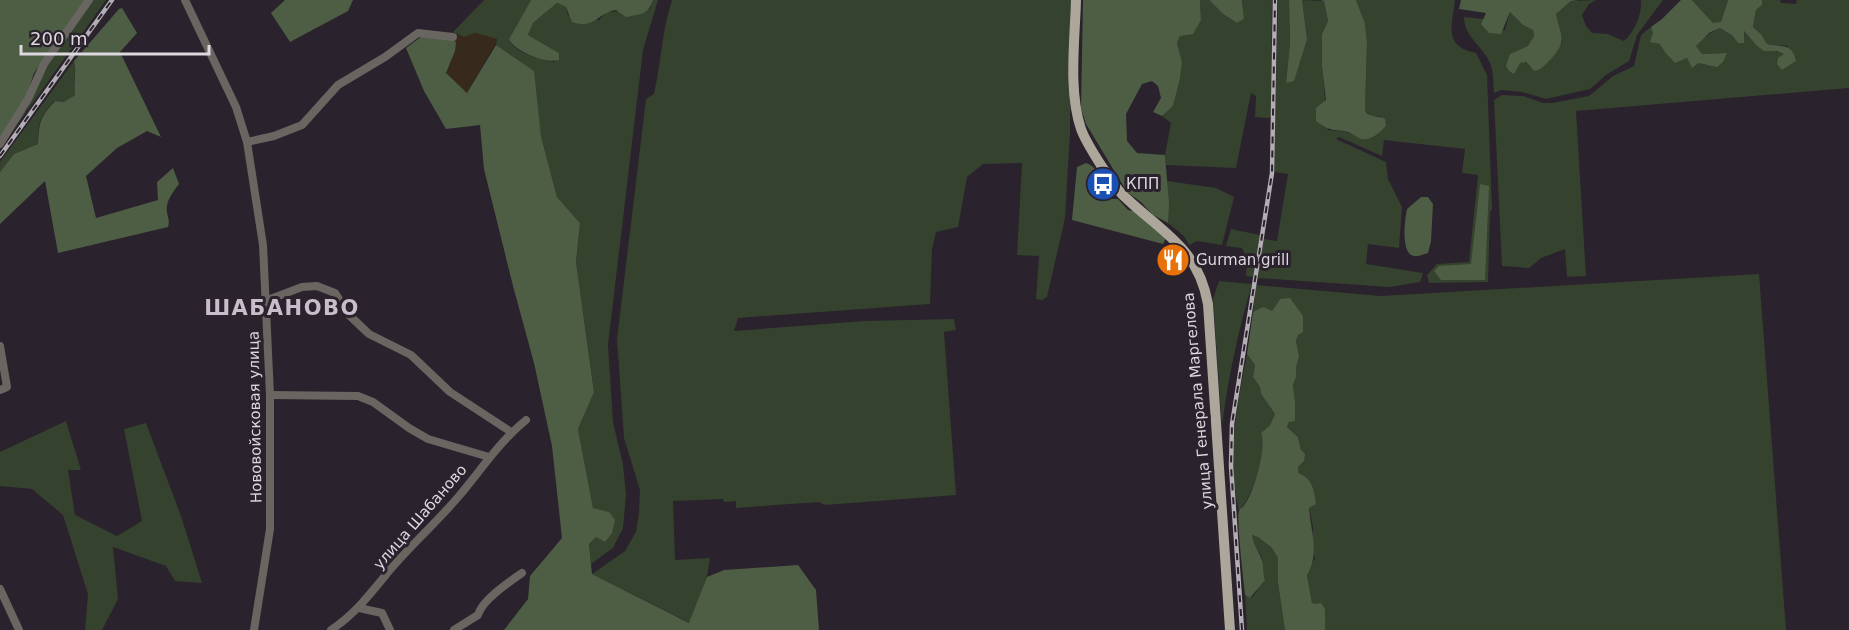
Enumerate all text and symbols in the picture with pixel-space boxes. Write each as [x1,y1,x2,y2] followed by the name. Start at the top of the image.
[21,18,208,56] scale bar
[30,28,88,49] text: 200 m
[1085,166,1121,202] bus stop icon: КПП
[1126,175,1159,193] place label: КПП
[1155,242,1191,278] restaurant icon: Gurman grill
[1196,251,1289,269] place label: Gurman grill
[1180,292,1216,510] street label: улица Генерала Маргелова
[204,296,360,320] district label: ШАБАНОВО
[244,331,266,503] street label: Нововойсковая улица
[370,461,470,573] street label: улица Шабаново

